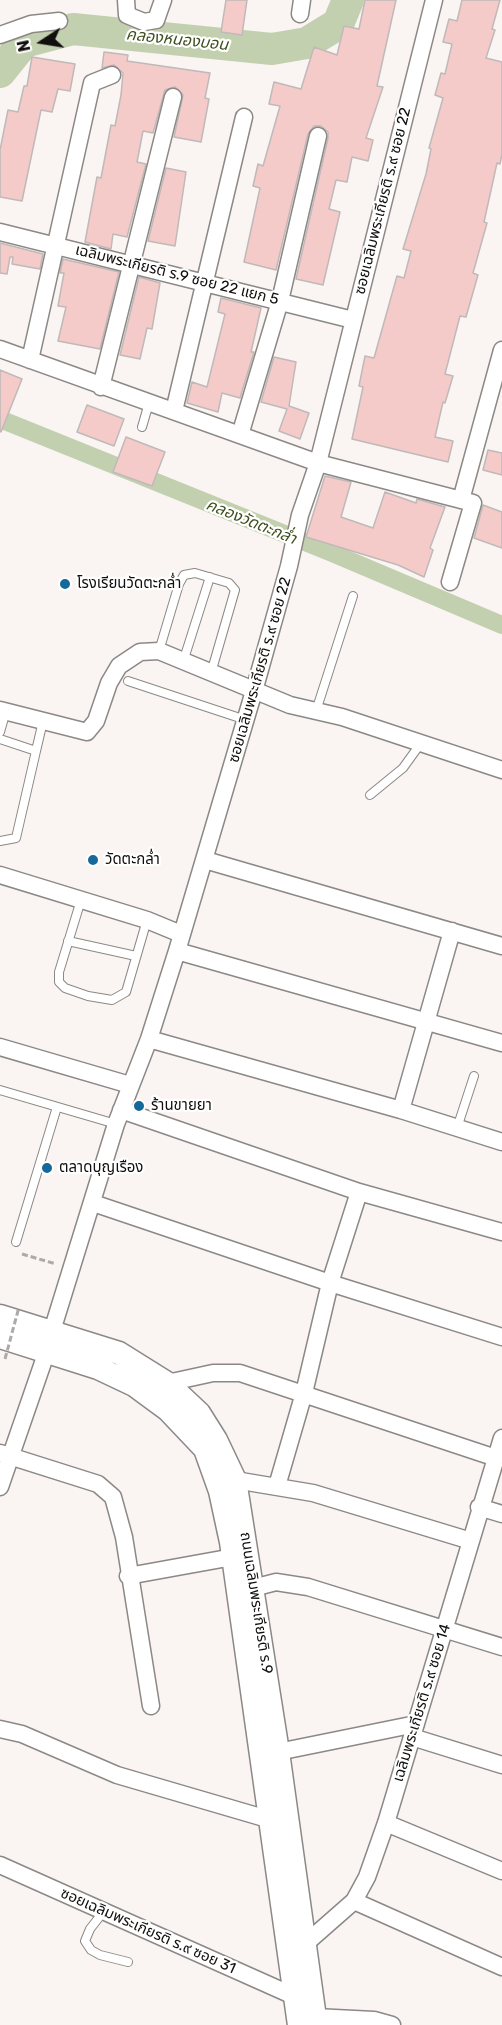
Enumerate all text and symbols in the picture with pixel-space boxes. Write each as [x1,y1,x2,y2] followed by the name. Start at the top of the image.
[12,12,72,72] north arrow
[125,25,229,55] water label: คลองหนองบอน
[13,38,34,53] text: N
[351,106,415,296] street label: ซอยเฉลิมพระเกียรติ ร.๙ ซอย 22
[73,241,281,309] street label: เฉลิมพระเกียรติ ร.9 ซอย 22 แยก 5
[203,495,299,549] water label: คลองวัดตะกล่ำ
[77,575,181,593] place label: โรงเรียนวัดตะกล่ำ
[225,575,295,765] street label: ซอยเฉลิมพระเกียรติ ร.๙ ซอย 22
[58,577,72,591] marker: โรงเรียนวัดตะกล่ำ
[105,851,160,869] place label: วัดตะกล่ำ
[86,853,100,867] marker: วัดตะกล่ำ
[151,1097,212,1115] place label: ร้านขายยา
[132,1099,146,1113] marker: ร้านขายยา
[59,1159,143,1177] place label: ตลาดบุญเรือง
[40,1161,54,1175] marker: ตลาดบุญเรือง
[236,1531,276,1675] street label: ถนนเฉลิมพระเกียรติ ร.9
[389,1622,455,1784] street label: เฉลิมพระเกียรติ ร.๙ ซอย 14
[58,1884,238,1978] street label: ซอยเฉลิมพระเกียรติ ร.๙ ซอย 31

